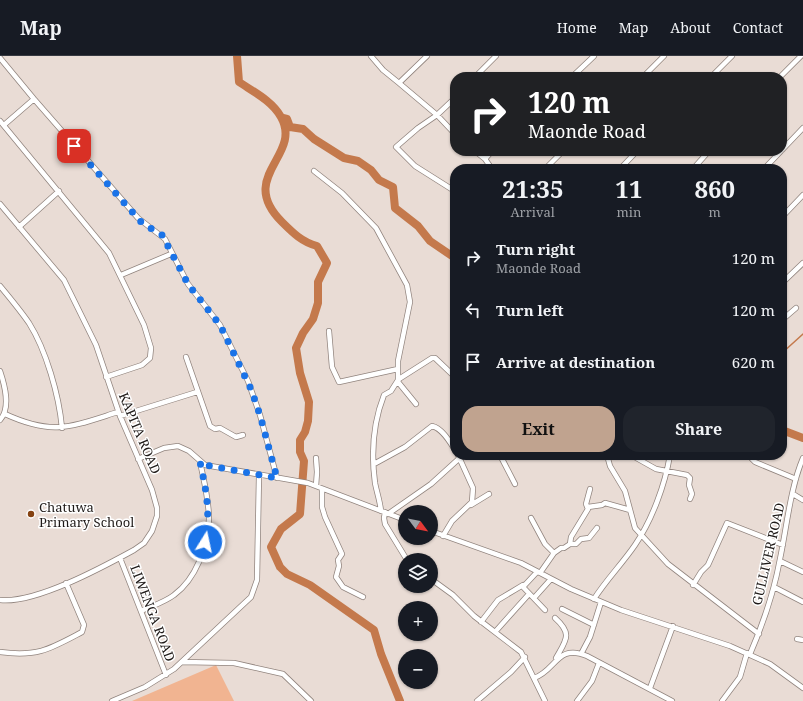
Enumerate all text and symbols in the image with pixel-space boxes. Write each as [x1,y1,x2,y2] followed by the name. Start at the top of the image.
[20,15,62,41] text: Map
[557,18,597,37] text: Home
[619,18,648,37] text: Map
[670,18,711,37] text: About
[733,18,783,37] text: Contact
[528,83,610,121] text: 120 m
[462,88,514,140] icon: right
[528,119,646,143] text: Maonde Road
[57,129,91,163] pin
[63,135,85,157] icon: arrive
[502,172,563,205] text: 21:35
[615,172,642,205] text: 11
[694,172,735,205] text: 860
[510,203,555,221] text: Arrival
[617,203,641,221] text: min
[709,203,721,221] text: m
[496,239,575,259] text: Turn right
[462,247,484,269] icon: right
[732,248,775,268] text: 120 m
[496,259,581,277] text: Maonde Road
[462,299,484,321] icon: left
[496,300,564,320] text: Turn left
[732,300,775,320] text: 120 m
[462,351,484,373] icon: arrive
[496,352,655,372] text: Arrive at destination
[732,352,775,372] text: 620 m
[115,389,165,477] street label: KAPITA ROAD
[462,406,615,452] button: Exit
[623,406,775,452] button: Share
[39,498,134,531] place label: Chatuwa Primary School
[747,501,789,607] street label: GULLIVER ROAD
[398,505,438,545] north arrow
[398,505,438,689] map controls
[26,509,36,519] marker: Chatuwa Primary School
[184,521,226,563] position arrow
[398,553,438,593] button: layers
[126,562,180,664] street label: LIWENGA ROAD
[398,601,438,641] button: +
[398,649,438,689] button: −

